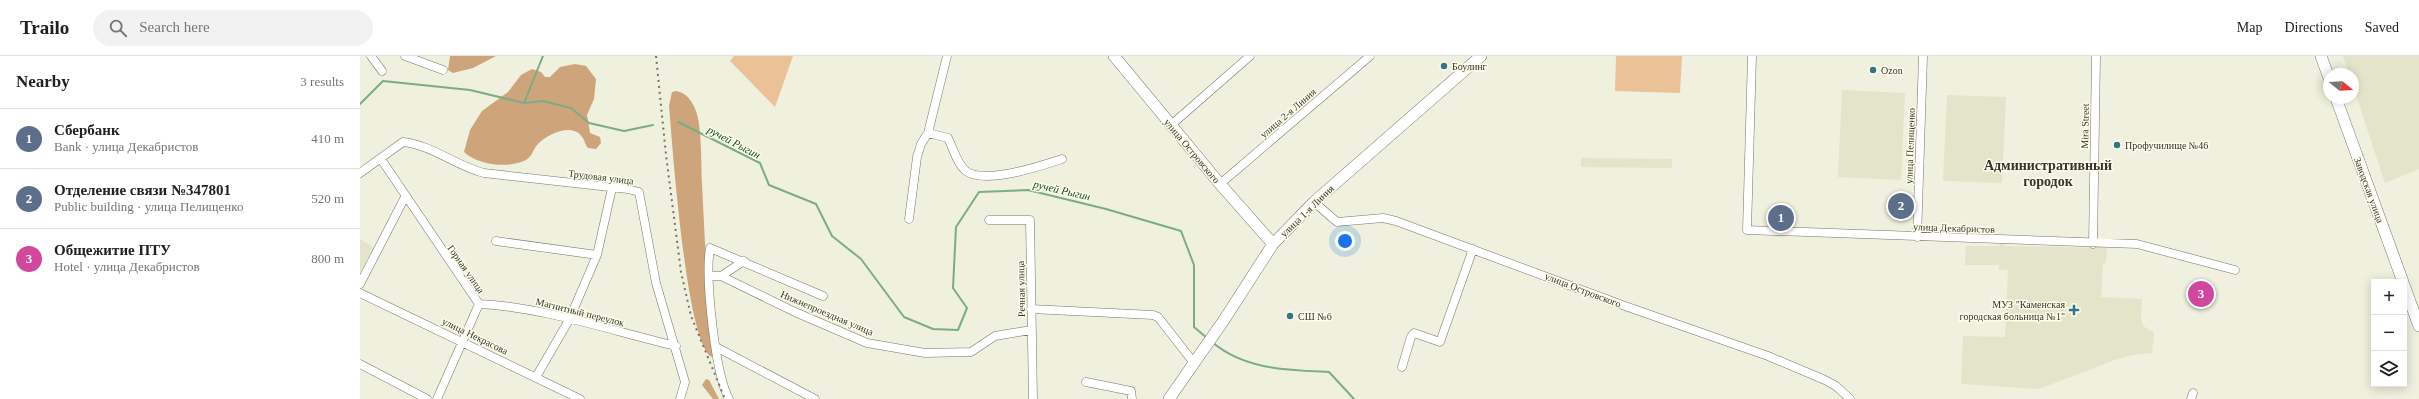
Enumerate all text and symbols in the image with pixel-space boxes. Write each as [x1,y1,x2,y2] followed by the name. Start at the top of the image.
[93,10,373,46] search box
[20,17,69,38] text: Trailo
[107,17,129,39] icon: search
[139,19,210,35] text: Search here
[2237,20,2262,35] text: Map
[2284,20,2343,35] text: Directions
[2365,20,2399,35] text: Saved
[1439,61,1449,71] marker: Боулинг
[1452,61,1487,72] place label: Боулинг
[1868,65,1878,75] marker: Ozon
[1881,65,1903,76] place label: Ozon
[2323,68,2359,104] north arrow
[16,72,70,91] text: Nearby
[300,74,344,89] text: 3 results
[1258,86,1318,140] street label: улица 2-я Линия
[2079,103,2091,149] street label: Mira Street
[1903,108,1917,184] street label: улица Пелищенко
[1162,117,1222,185] street label: улица Островского
[54,122,120,138] text: Сбербанк
[705,123,763,161] water label: ручей Рыгин
[26,131,32,146] text: 1
[311,131,344,146] text: 410 m
[54,139,198,154] text: Bank · улица Декабристов
[2112,140,2122,150] marker: Профучилище №46
[2125,140,2208,151] place label: Профучилище №46
[2352,156,2386,225] street label: Заводская улица
[1984,158,2112,189] district label: Административный городок
[568,168,635,187] street label: Трудовая улица
[1031,177,1092,202] water label: ручей Рыгин
[54,182,231,198] text: Отделение связи №347801
[1278,182,1336,239] street label: улица 1-я Линия
[26,191,32,206] text: 2
[311,191,344,206] text: 520 m
[1888,191,1914,221] pin: 2
[54,199,243,214] text: Public building · улица Пелищенко
[1768,203,1794,233] pin: 1
[1913,221,1995,235] street label: улица Декабристов
[1335,231,1355,251] your location
[54,242,171,258] text: Общежитие ПТУ
[445,243,487,296] street label: Горная улица
[26,251,32,266] text: 3
[311,251,344,266] text: 800 m
[54,259,200,274] text: Hotel · улица Декабристов
[1015,260,1027,317] street label: Речная улица
[1543,270,1623,310] street label: улица Островского
[2188,279,2214,309] pin: 3
[2371,279,2407,387] map controls
[2371,279,2407,315] button: +
[779,288,876,338] street label: Нижнепроездная улица
[535,296,626,328] street label: Магнитный переулок
[1960,299,2065,322] place label: МУЗ "Каменская городская больница №1"
[2068,304,2080,316] marker: МУЗ "Каменская городская больница №1"
[1285,311,1295,321] marker: СШ №6
[1298,311,1332,322] place label: СШ №6
[440,315,510,357] street label: улица Некрасова
[2371,315,2407,351] button: −
[2371,351,2407,387] button: layers

